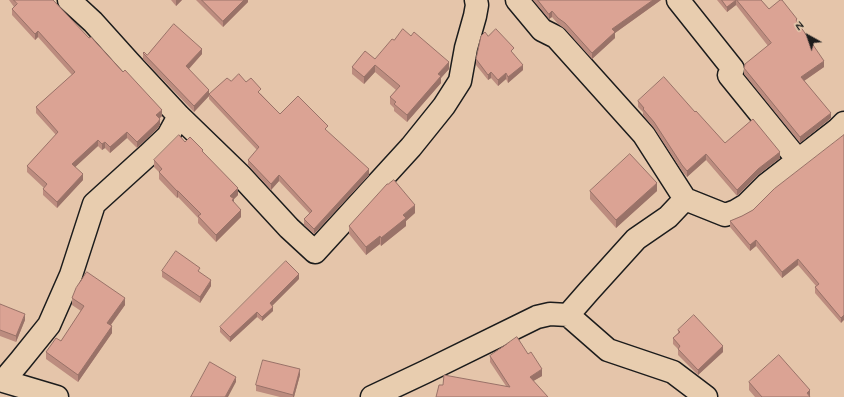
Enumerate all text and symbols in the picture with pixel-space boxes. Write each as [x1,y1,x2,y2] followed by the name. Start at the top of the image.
[788,16,828,56] north arrow
[793,19,808,35] text: N

